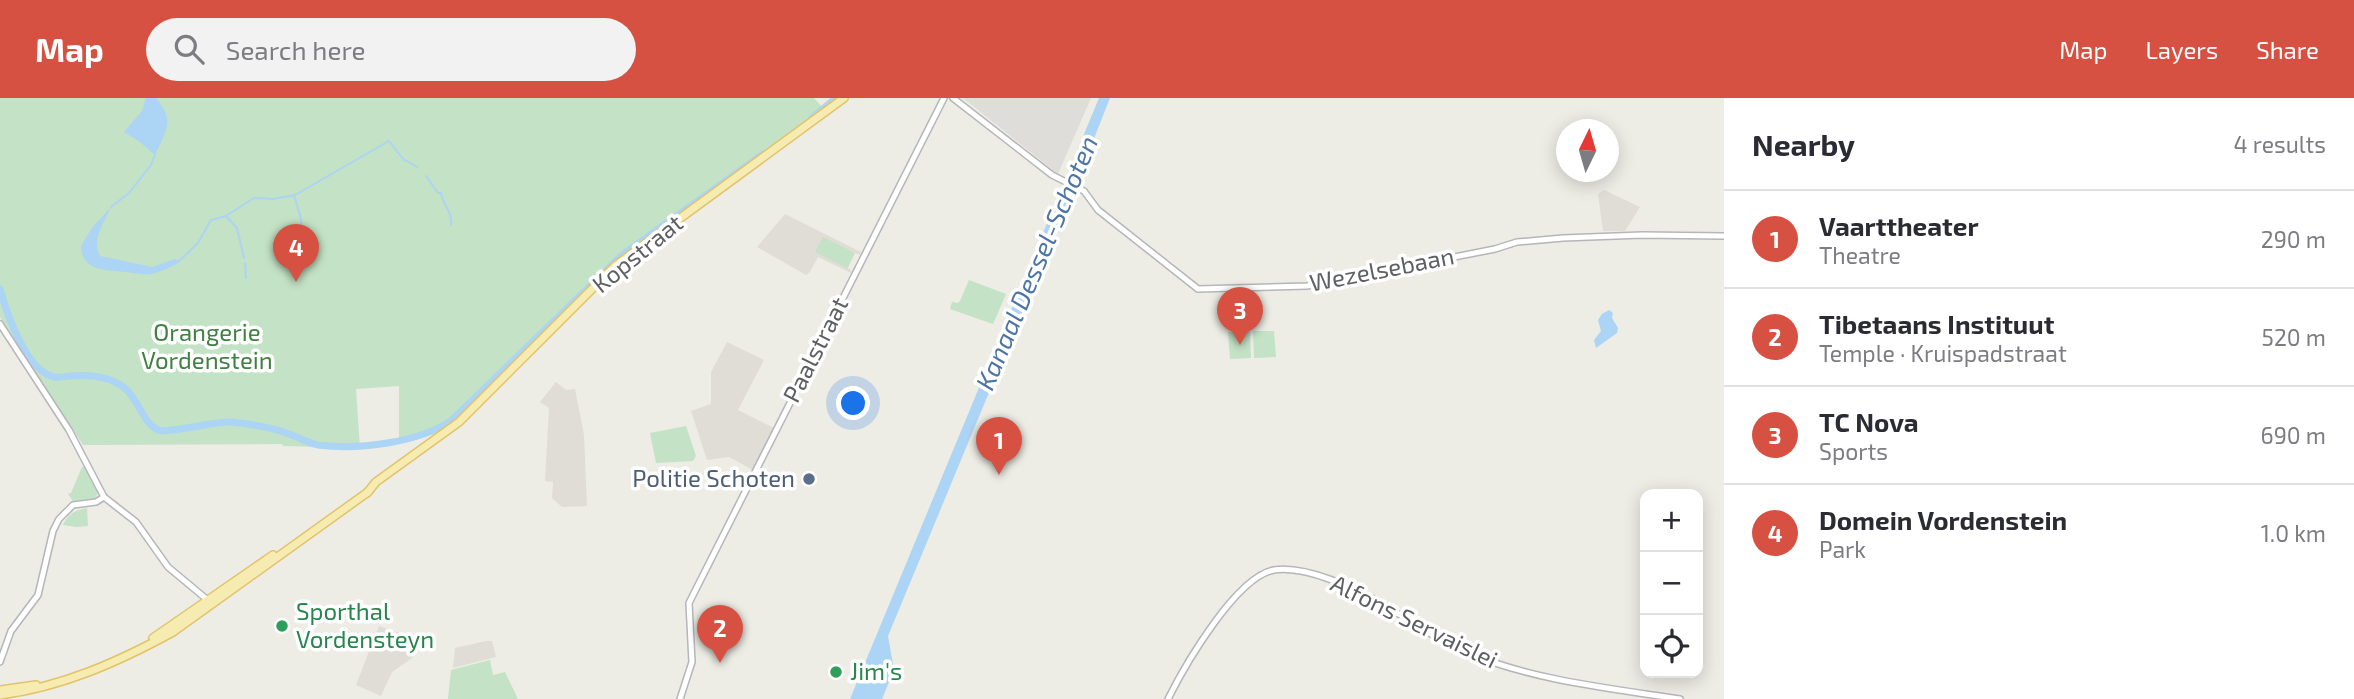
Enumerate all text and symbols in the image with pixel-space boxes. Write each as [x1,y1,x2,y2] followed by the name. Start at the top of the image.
[146,18,636,81] search box
[35,29,104,69] text: Map
[170,30,208,68] icon: search
[226,34,365,65] text: Search here
[2059,35,2107,64] text: Map
[2145,35,2218,64] text: Layers
[2256,35,2319,64] text: Share
[1556,119,1619,182] north arrow
[1752,126,1855,162] text: Nearby
[2234,130,2326,158] text: 4 results
[968,131,1103,394] water label: Kanaal Dessel-Schoten
[586,208,688,298] street label: Kopstraat
[1819,210,1979,241] text: Vaarttheater
[273,224,319,282] pin: 4
[1770,225,1780,253] text: 1
[2261,225,2326,253] text: 290 m
[1307,240,1456,297] street label: Wezelsebaan
[1819,241,1901,269] text: Theatre
[1217,287,1263,345] pin: 3
[776,292,853,407] street label: Paalstraat
[1819,308,2054,339] text: Tibetaans Instituut
[141,317,273,374] park label: Orangerie Vordenstein
[1768,323,1782,351] text: 2
[2262,323,2326,351] text: 520 m
[1819,339,2067,367] text: Temple · Kruispadstraat
[836,386,870,420] your location
[1819,406,1919,437] text: TC Nova
[976,417,1022,475] pin: 1
[1768,421,1782,449] text: 3
[2261,421,2326,449] text: 690 m
[1819,437,1888,465] text: Sports
[632,463,795,492] place label: Politie Schoten
[801,471,817,487] marker: Politie Schoten
[1640,489,1703,678] map controls
[1640,489,1703,552] button: +
[1819,504,2067,535] text: Domein Vordenstein
[1768,519,1782,547] text: 4
[2261,519,2326,547] text: 1.0 km
[1819,535,1866,563] text: Park
[1640,552,1703,615] button: −
[1327,568,1503,674] street label: Alfons Servaislei
[296,596,434,653] place label: Sporthal Vordensteyn
[697,605,743,663] pin: 2
[1640,615,1703,678] button: locate
[274,618,290,634] marker: Sporthal Vordensteyn
[850,656,902,685] place label: Jim's
[828,664,844,680] marker: Jim's

